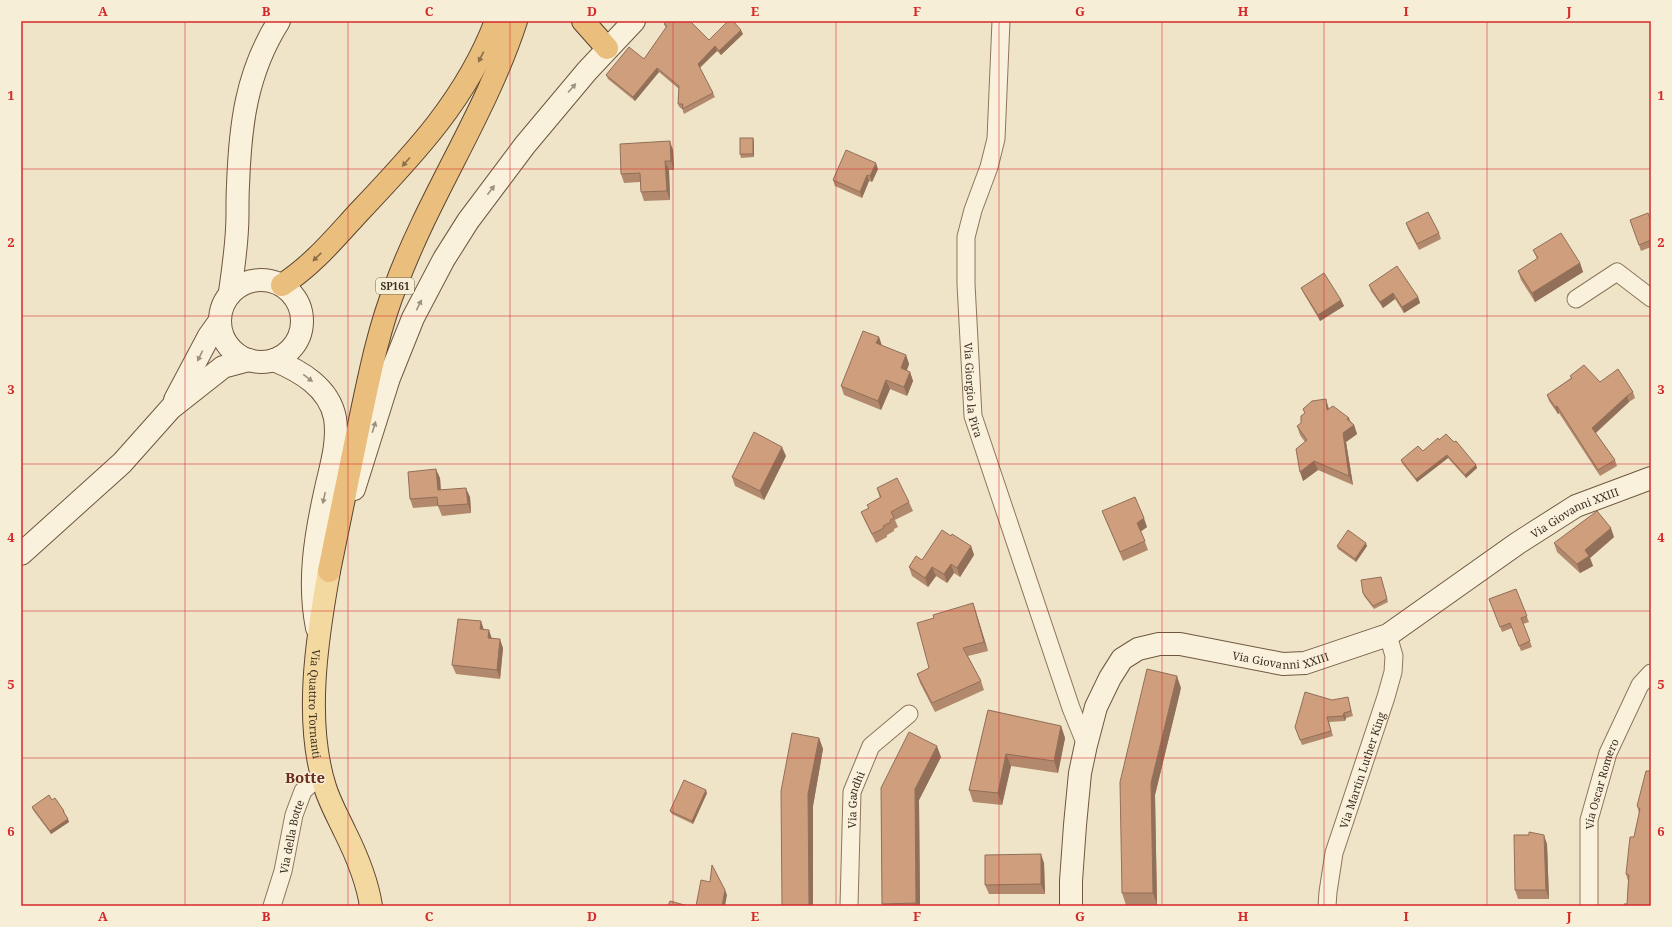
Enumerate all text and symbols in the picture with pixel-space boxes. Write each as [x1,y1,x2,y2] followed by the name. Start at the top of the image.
[98,2,108,20] text: A
[262,2,271,20] text: B
[425,2,434,20] text: C
[587,2,597,20] text: D
[751,2,760,20] text: E
[913,2,921,20] text: F
[1075,2,1085,20] text: G
[1238,2,1249,20] text: H
[1403,2,1409,20] text: I
[1565,2,1572,20] text: J
[478,51,484,62] one-way arrow
[567,82,576,93] one-way arrow
[7,86,15,104] text: 1
[1657,86,1665,104] text: 1
[402,158,411,167] one-way arrow
[487,184,495,195] one-way arrow
[7,233,15,251] text: 2
[1657,233,1665,251] text: 2
[312,253,322,262] one-way arrow
[376,278,414,294] road number: SP161
[416,299,423,311] one-way arrow
[962,342,987,439] street label: Via Giorgio la Pira
[196,350,203,362] one-way arrow
[302,374,313,382] one-way arrow
[7,380,15,398] text: 3
[1657,380,1665,398] text: 3
[371,420,377,432] one-way arrow
[1527,483,1621,541] street label: Via Giovanni XXIII
[320,492,326,504] one-way arrow
[7,528,15,546] text: 4
[1657,528,1665,546] text: 4
[1231,647,1331,672] street label: Via Giovanni XXIII
[306,649,326,760] street label: Via Quattro Tornanti
[7,675,15,693] text: 5
[1657,675,1665,693] text: 5
[1335,710,1388,830] street label: Via Martin Luther King
[1581,736,1621,829] street label: Via Oscar Romero
[285,767,325,787] district label: Botte
[844,768,868,828] street label: Via Gandhi
[275,797,307,875] street label: Via della Botte
[7,822,15,840] text: 6
[1657,822,1665,840] text: 6
[98,907,108,925] text: A
[262,907,271,925] text: B
[425,907,434,925] text: C
[587,907,597,925] text: D
[751,907,760,925] text: E
[913,907,921,925] text: F
[1075,907,1085,925] text: G
[1238,907,1249,925] text: H
[1403,907,1409,925] text: I
[1565,907,1572,925] text: J

